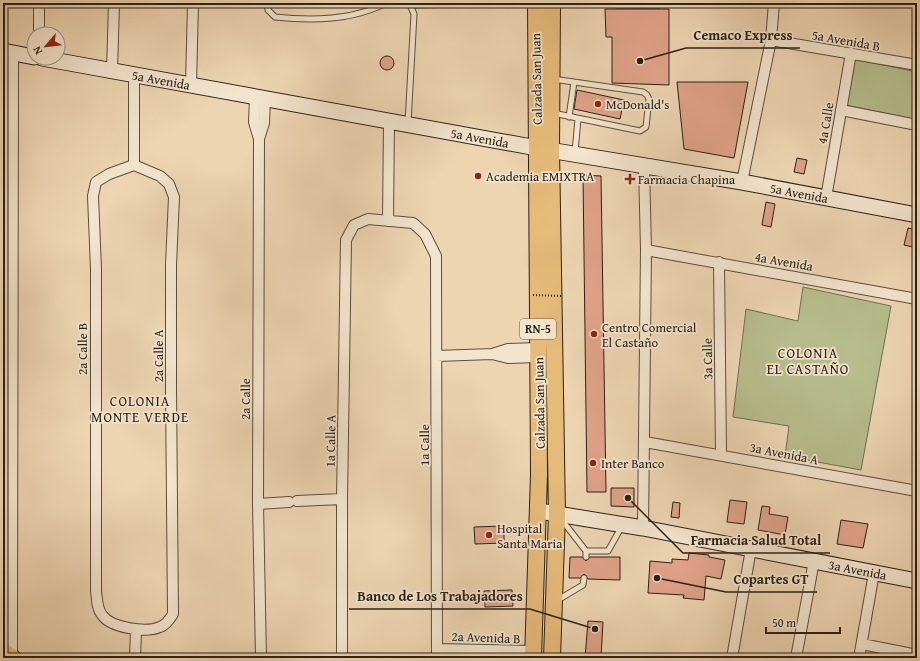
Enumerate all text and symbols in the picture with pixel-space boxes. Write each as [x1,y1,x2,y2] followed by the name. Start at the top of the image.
[686,22,800,48] callout: Cemaco Express
[694,25,792,45] text: Cemaco Express
[810,25,882,56] street label: 5a Avenida B
[26,26,66,66] north arrow
[526,32,547,125] street label: Calzada San Juan
[28,43,46,58] text: N
[130,66,192,95] street label: 5a Avenida
[606,95,670,114] place label: McDonald's
[593,99,603,109] marker: McDonald's
[812,101,838,145] street label: 4a Calle
[449,123,511,153] street label: 5a Avenida
[486,167,594,186] place label: Academia EMIXTRA
[638,170,736,189] place label: Farmacia Chapina
[473,171,483,181] marker: Academia EMIXTRA
[625,174,635,184] marker: Farmacia Chapina
[768,178,831,208] street label: 5a Avenida
[753,247,815,276] street label: 4a Avenida
[602,318,697,352] place label: Centro Comercial El Castaño
[520,319,556,339] road number: RN-5
[73,323,92,375] street label: 2a Calle B
[589,329,599,339] marker: Centro Comercial El Castaño
[149,330,168,382] street label: 2a Calle A
[698,338,717,380] street label: 3a Calle
[767,343,849,379] district label: COLONIA EL CASTAÑO
[529,356,550,449] street label: Calzada San Juan
[236,378,255,420] street label: 2a Calle
[91,391,189,427] district label: COLONIA MONTE VERDE
[321,414,340,467] street label: 1a Calle A
[415,424,434,466] street label: 1a Calle
[748,438,820,469] street label: 3a Avenida A
[601,454,665,473] place label: Inter Banco
[588,458,598,468] marker: Inter Banco
[497,519,563,553] place label: Hospital Santa Maria
[683,527,830,553] callout: Farmacia Salud Total
[484,530,494,540] marker: Hospital Santa Maria
[691,530,822,550] text: Farmacia Salud Total
[827,555,889,585] street label: 3a Avenida
[726,566,817,592] callout: Copartes GT
[734,569,809,589] text: Copartes GT
[349,583,530,609] callout: Banco de Los Trabajadores
[357,586,523,606] text: Banco de Los Trabajadores
[766,609,840,635] scale bar
[772,614,796,631] text: 50 m
[451,627,521,648] street label: 2a Avenida B

